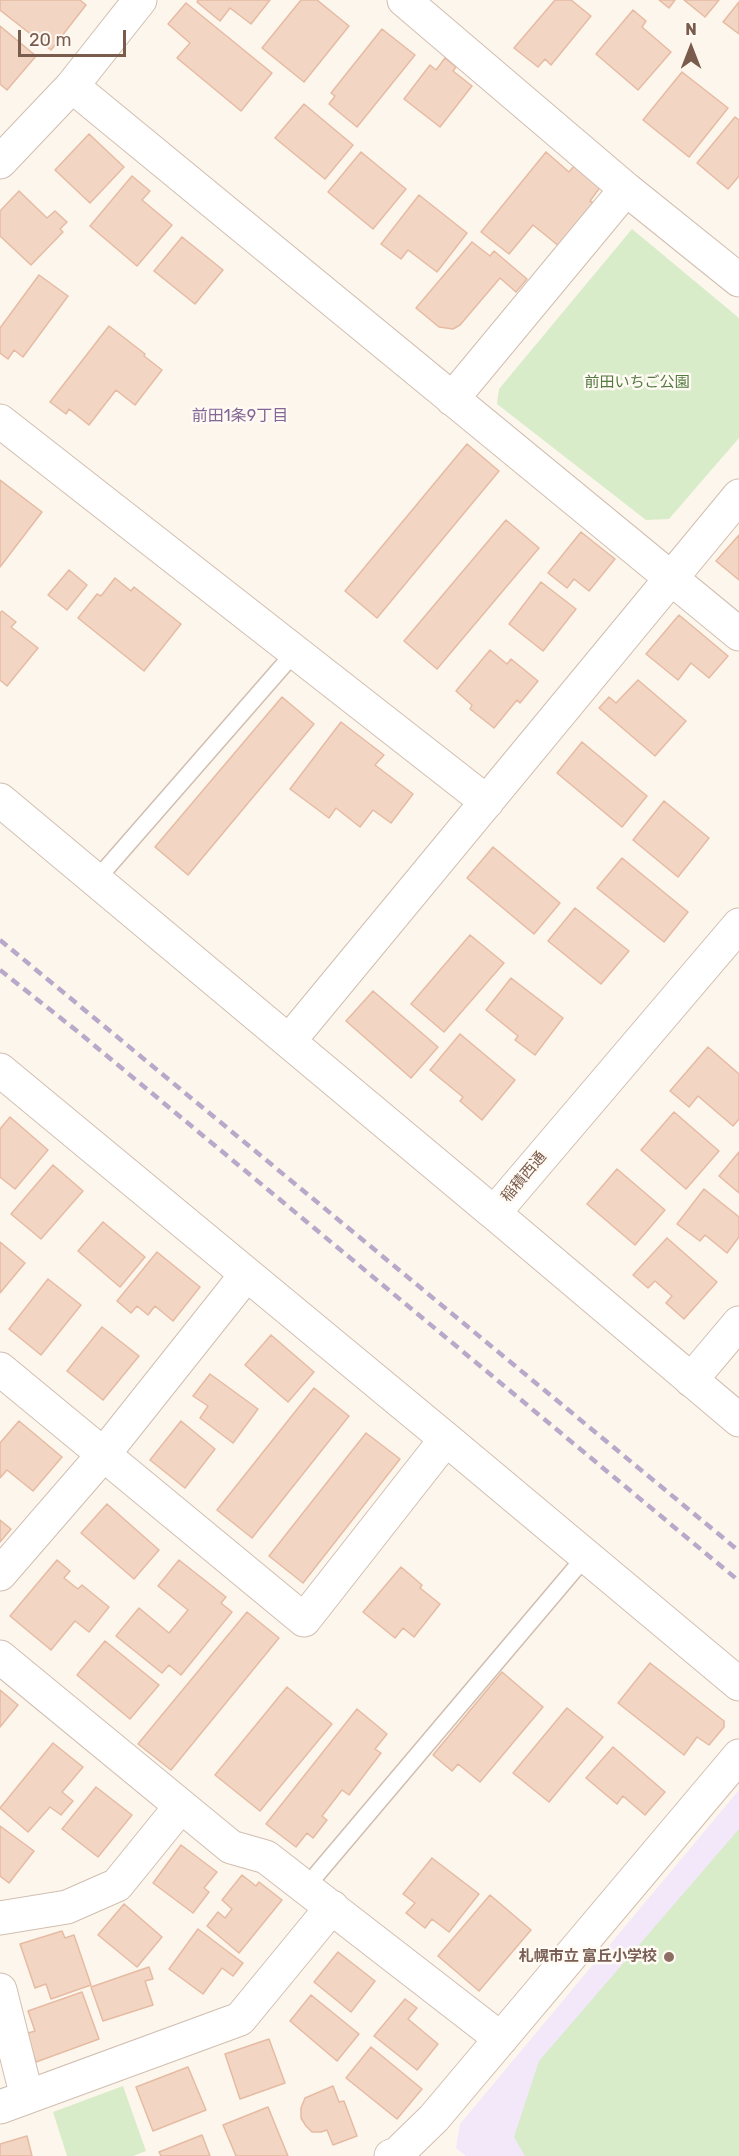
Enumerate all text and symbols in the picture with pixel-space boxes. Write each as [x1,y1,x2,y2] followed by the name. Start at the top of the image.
[21,18,129,56] scale bar
[661,18,721,78] north arrow
[685,20,697,39] text: N
[29,29,71,51] text: 20 m
[585,374,689,392] park label: 前田いちご公園
[192,406,288,426] district label: 前田1条9丁目
[498,1148,550,1206] street label: 稲積西通
[519,1948,657,1966] place label: 札幌市立 富丘小学校
[662,1950,676,1964] marker: 札幌市立 富丘小学校

